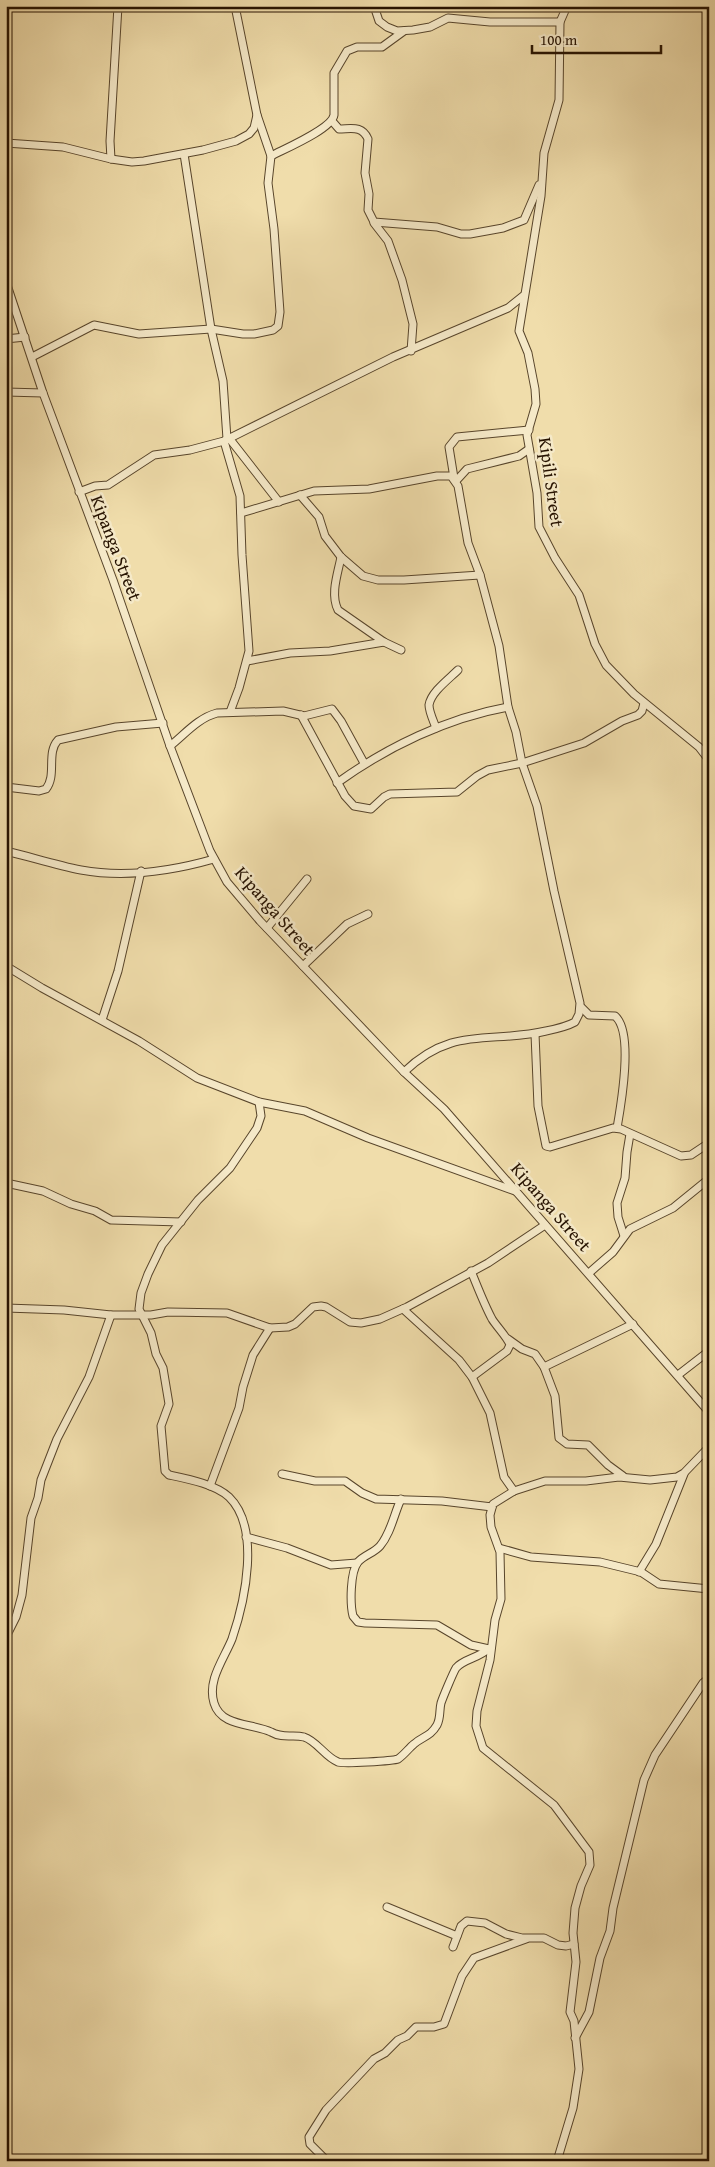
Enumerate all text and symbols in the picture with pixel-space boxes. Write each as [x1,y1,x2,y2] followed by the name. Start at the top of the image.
[532,22,661,54] scale bar
[540,29,578,50] text: 100 m
[532,435,571,529] street label: Kipili Street
[84,491,149,605] street label: Kipanga Street
[229,860,322,962] street label: Kipanga Street
[505,1156,598,1258] street label: Kipanga Street

